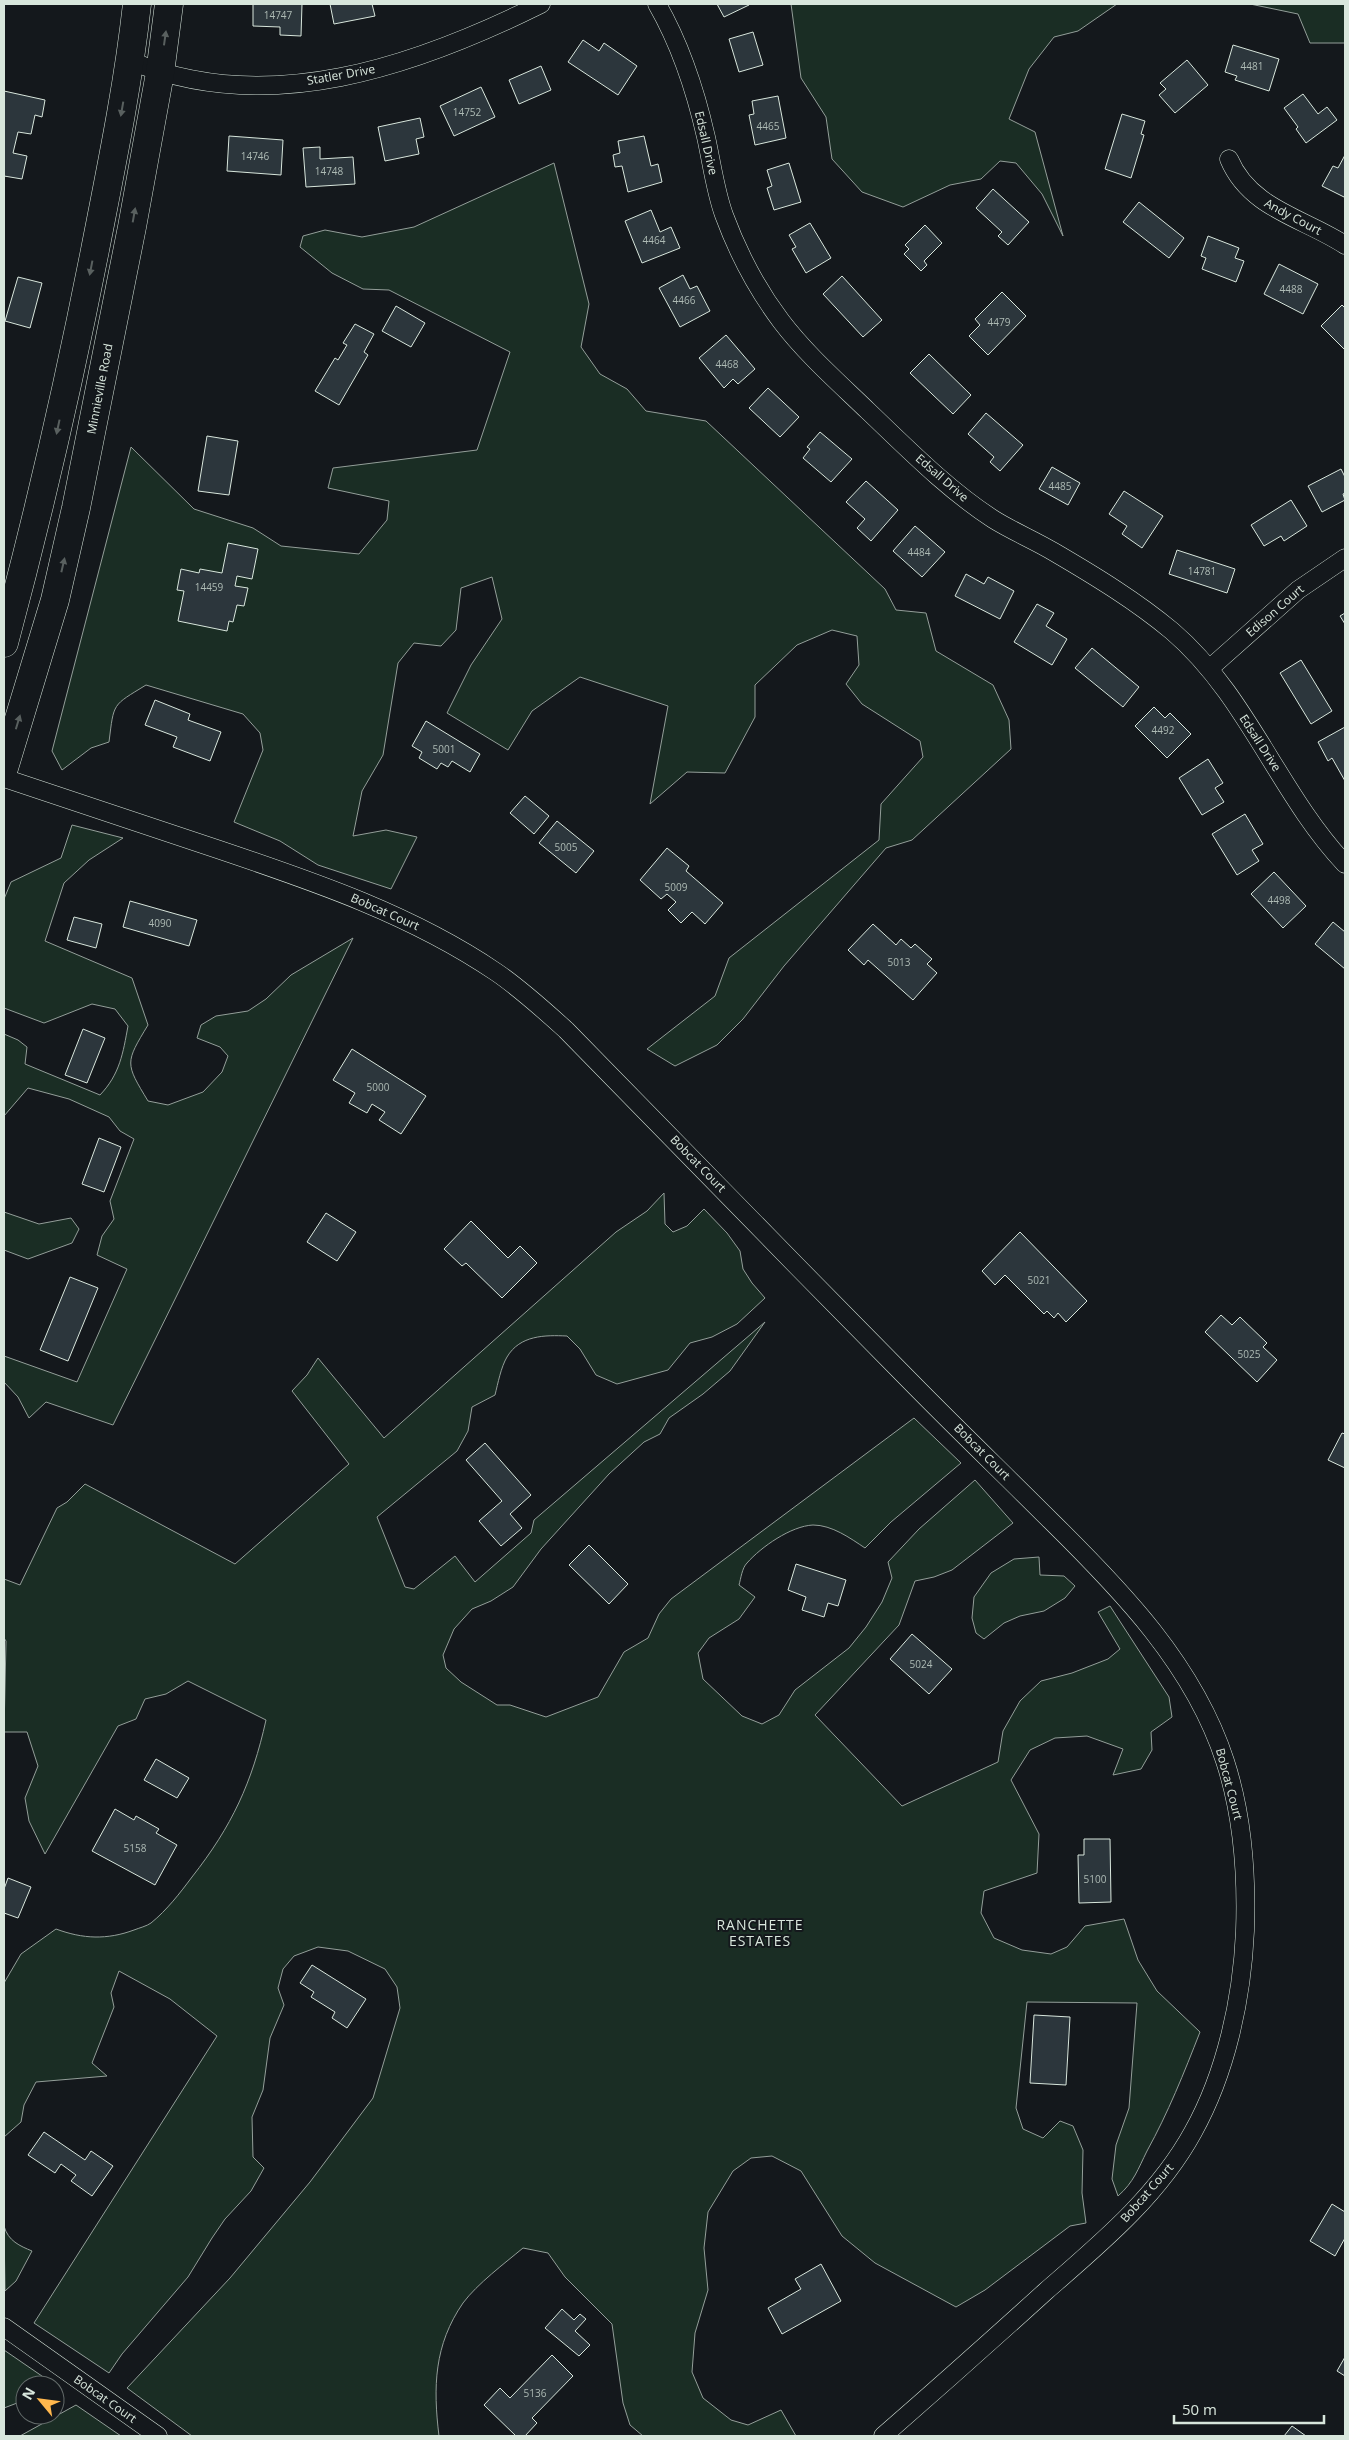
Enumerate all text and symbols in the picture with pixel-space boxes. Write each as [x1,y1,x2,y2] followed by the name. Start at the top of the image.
[264,8,293,22] house number: 14747
[161,30,169,46] one-way arrow
[1241,59,1263,73] house number: 4481
[305,60,377,89] street label: Statler Drive
[117,101,125,117] one-way arrow
[453,105,482,119] house number: 14752
[691,109,722,177] street label: Edsall Drive
[757,119,780,133] house number: 4465
[241,149,270,163] house number: 14746
[315,164,344,178] house number: 14748
[1262,194,1325,239] street label: Andy Court
[131,207,139,223] one-way arrow
[643,233,666,247] house number: 4464
[87,261,95,277] one-way arrow
[1280,282,1303,296] house number: 4488
[673,293,696,307] house number: 4466
[988,315,1011,329] house number: 4479
[82,342,117,436] street label: Minnieville Road
[716,357,739,371] house number: 4468
[54,420,62,435] one-way arrow
[912,450,973,506] street label: Edsall Drive
[1049,479,1072,493] house number: 4485
[908,545,931,559] house number: 4484
[59,558,67,573] one-way arrow
[1188,564,1216,578] house number: 14781
[195,580,224,594] house number: 14459
[1242,581,1307,641] street label: Edison Court
[1236,711,1285,775] street label: Edsall Drive
[15,714,23,729] one-way arrow
[1152,723,1175,737] house number: 4492
[433,742,455,756] house number: 5001
[555,840,578,854] house number: 5005
[665,880,688,894] house number: 5009
[348,889,422,934] street label: Bobcat Court
[1268,893,1291,907] house number: 4498
[149,916,172,930] house number: 4090
[888,955,911,969] house number: 5013
[367,1080,390,1094] house number: 5000
[667,1131,730,1196] street label: Bobcat Court
[1028,1273,1050,1287] house number: 5021
[1238,1347,1261,1361] house number: 5025
[950,1420,1014,1484] street label: Bobcat Court
[910,1657,933,1671] house number: 5024
[1212,1746,1247,1822] street label: Bobcat Court
[124,1841,147,1855] house number: 5158
[1084,1872,1107,1886] house number: 5100
[716,1915,804,1950] district label: RANCHETTE ESTATES
[1116,2159,1177,2226] street label: Bobcat Court
[70,2371,140,2427] street label: Bobcat Court
[15,2375,65,2425] north arrow
[17,2384,39,2403] text: N
[524,2386,547,2400] house number: 5136
[1174,2392,1324,2424] scale bar
[1182,2399,1217,2419] text: 50 m

